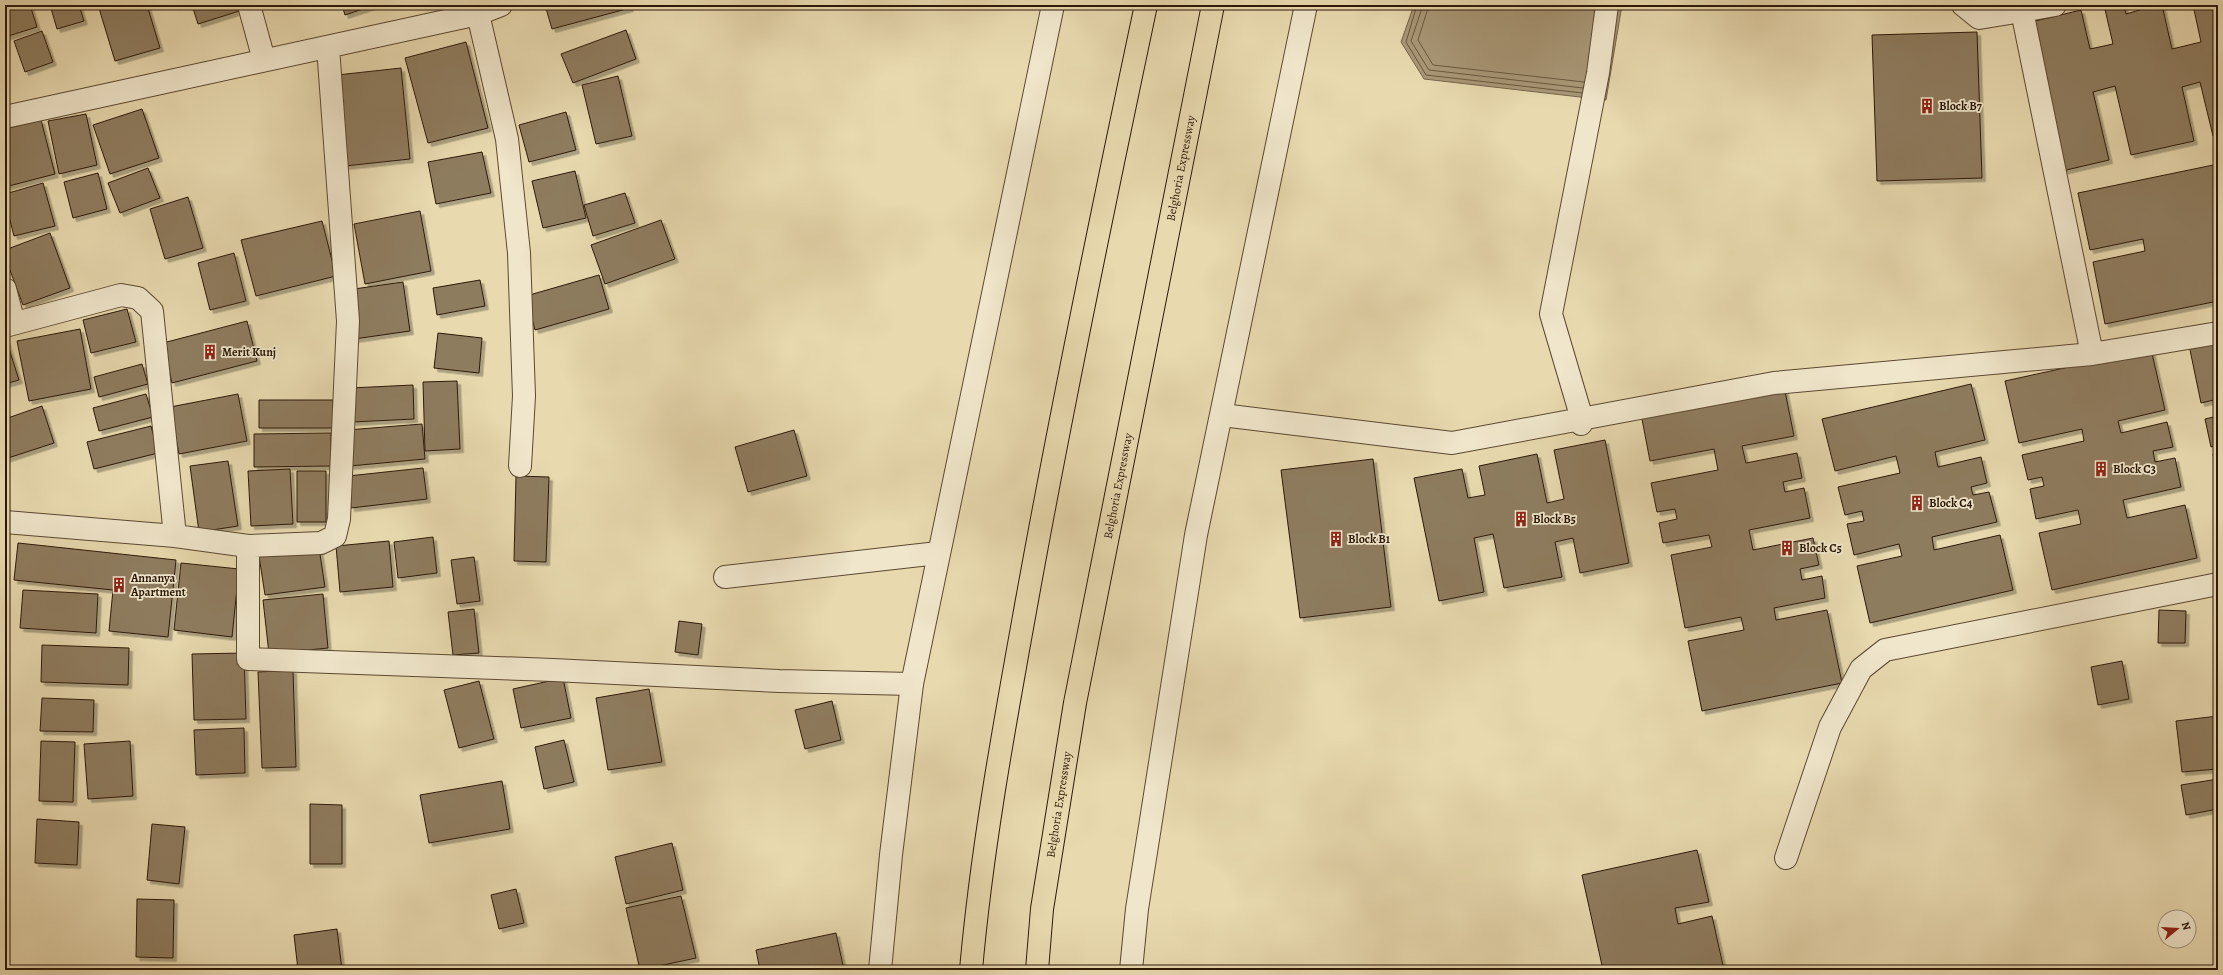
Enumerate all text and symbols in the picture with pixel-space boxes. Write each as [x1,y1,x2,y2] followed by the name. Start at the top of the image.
[1918,97,1936,115] building icon: Block B7
[1939,98,1983,114] place label: Block B7
[1162,113,1199,222] street label: Belghoria Expressway
[201,343,219,361] building icon: Merit Kunj
[222,344,276,360] place label: Merit Kunj
[1100,431,1136,540] street label: Belghoria Expressway
[2092,460,2110,478] building icon: Block C3
[2113,461,2156,477] place label: Block C3
[1908,494,1926,512] building icon: Block C4
[1929,495,1973,511] place label: Block C4
[1512,510,1530,528] building icon: Block B5
[1533,511,1576,527] place label: Block B5
[1327,530,1345,548] building icon: Block B1
[1348,531,1391,547] place label: Block B1
[1778,539,1796,557] building icon: Block C5
[1799,540,1842,556] place label: Block C5
[130,570,186,600] place label: Annanya Apartment
[110,576,128,594] building icon: Annanya Apartment
[1042,750,1075,859] street label: Belghoria Expressway
[2157,909,2197,949] north arrow
[2178,920,2194,932] text: N

